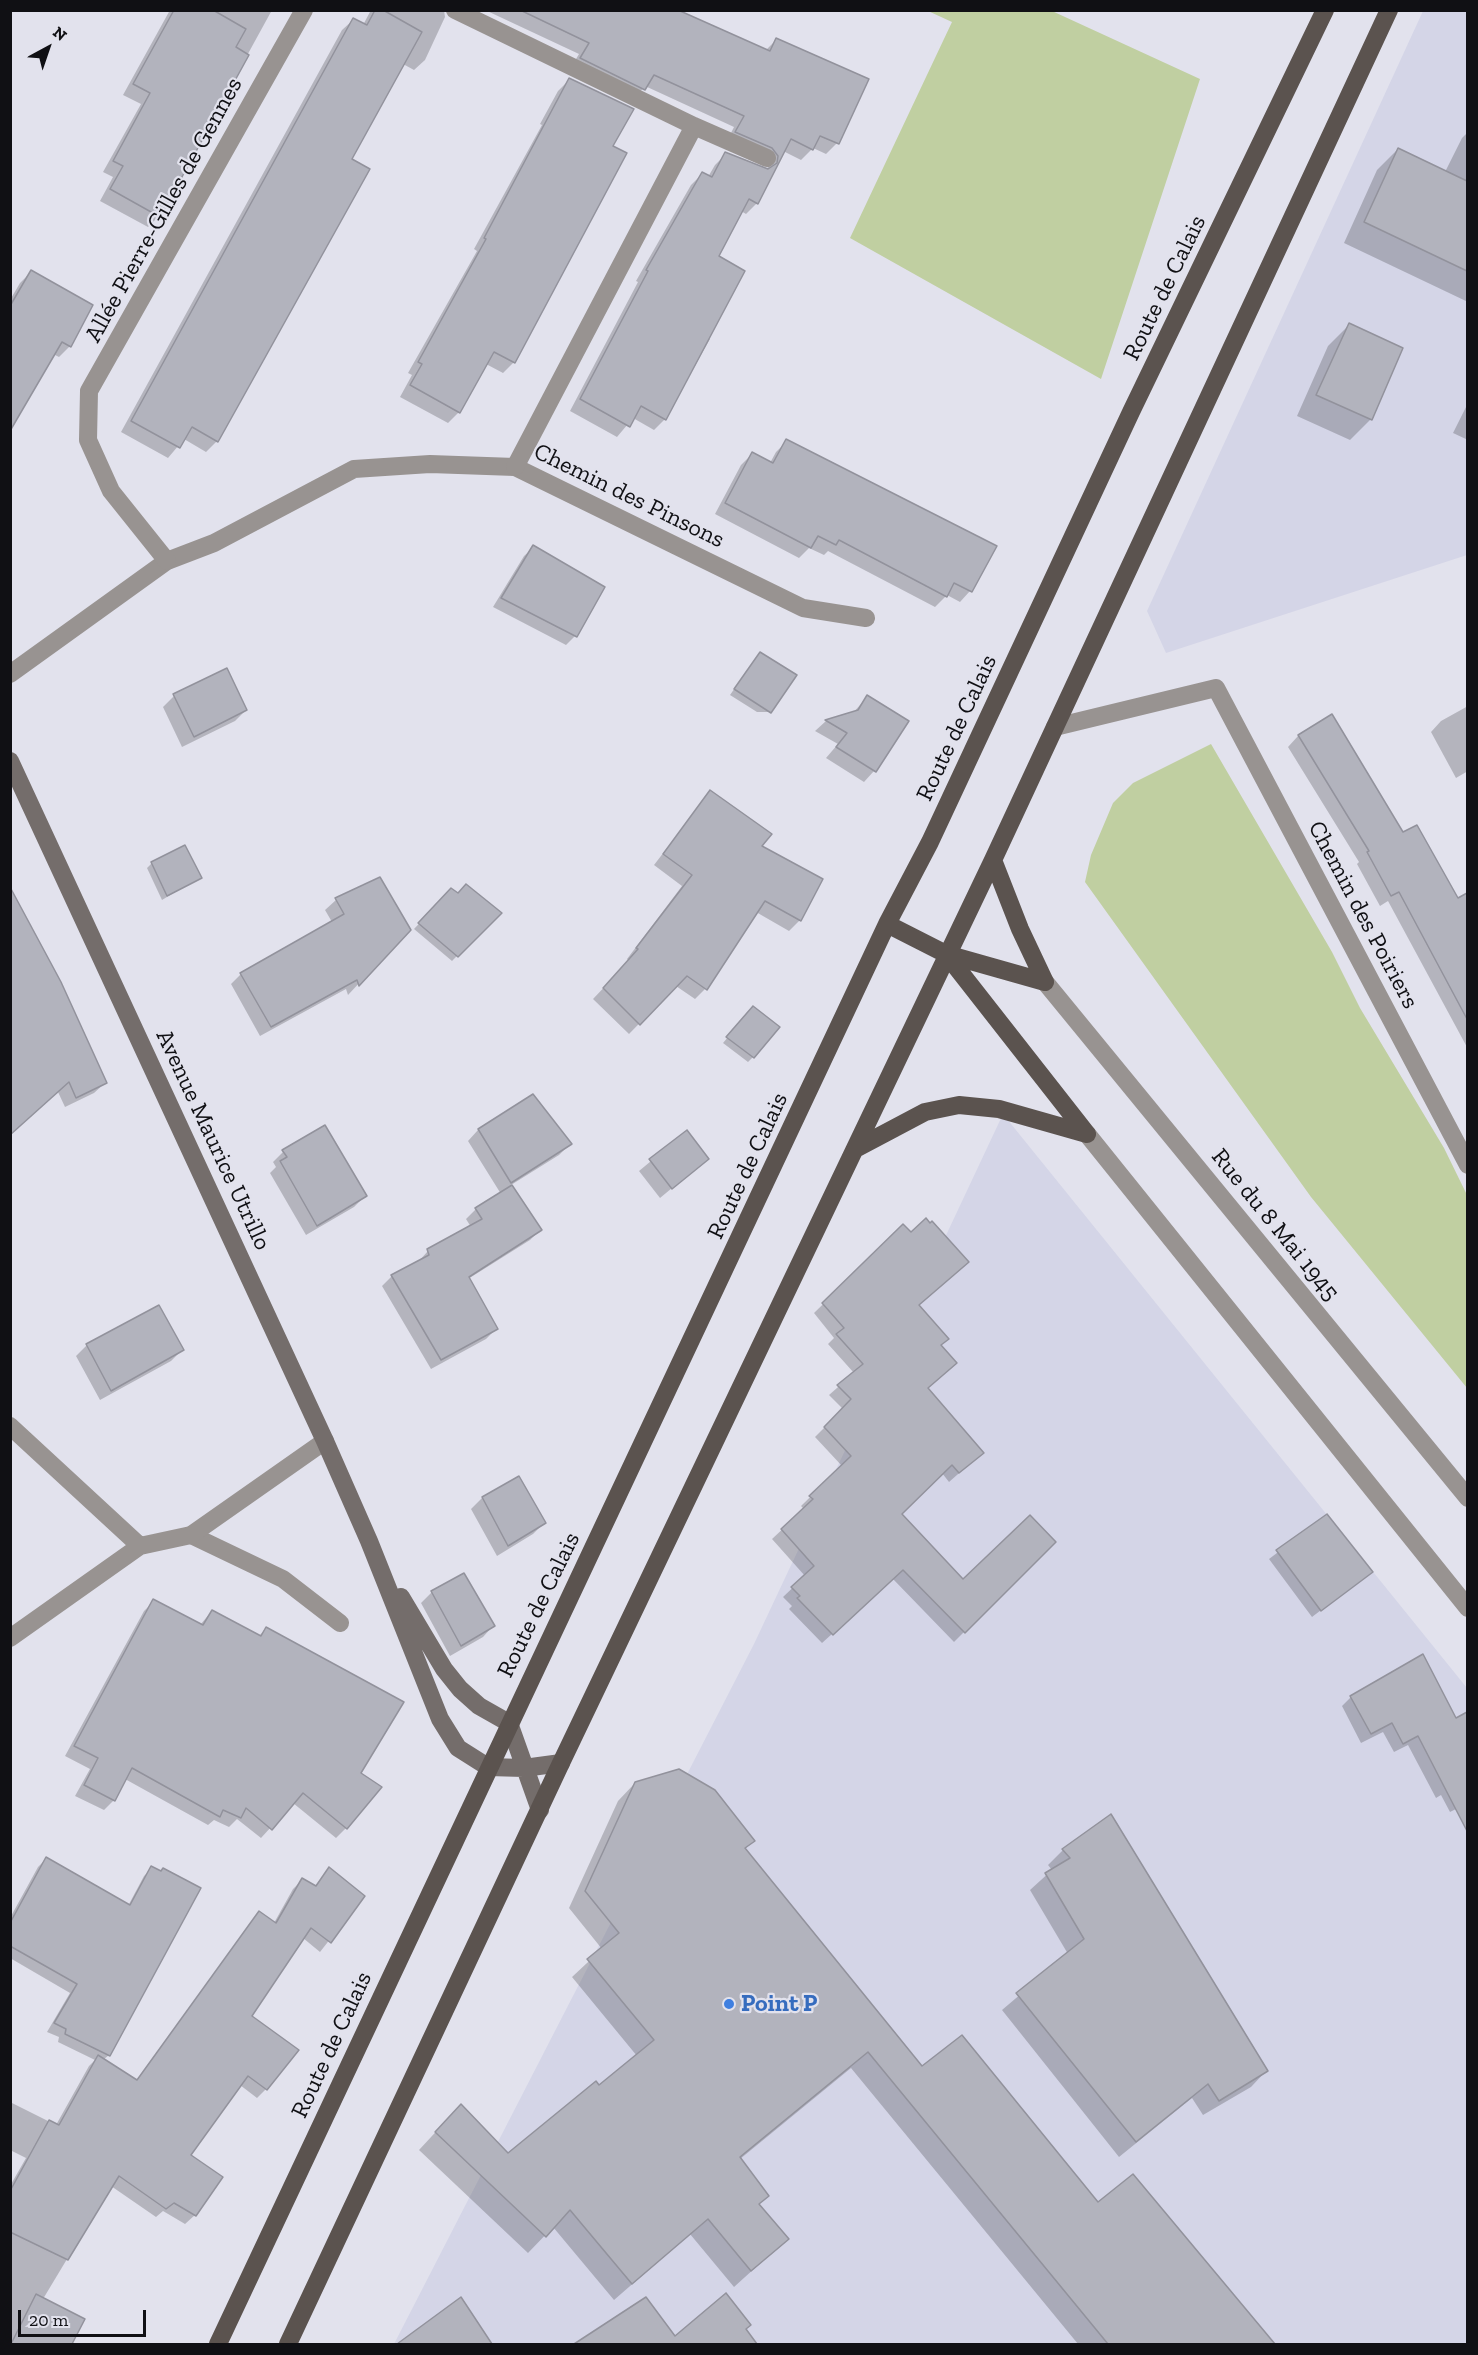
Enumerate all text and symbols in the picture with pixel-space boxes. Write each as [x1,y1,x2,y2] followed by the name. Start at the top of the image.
[18,18,78,78] north arrow
[49,23,71,45] text: N
[79,73,249,347] street label: Allée Pierre-Gilles de Gennes
[1117,211,1213,365] street label: Route de Calais
[529,437,729,555] street label: Chemin des Pinsons
[911,650,1003,806] street label: Route de Calais
[1301,816,1425,1014] street label: Chemin des Poiriers
[149,1025,277,1255] street label: Avenue Maurice Utrillo
[702,1088,794,1244] street label: Route de Calais
[1205,1143,1345,1307] street label: Rue du 8 Mai 1945
[491,1528,587,1682] street label: Route de Calais
[286,1967,378,2123] street label: Route de Calais
[741,1990,817,2018] place label: Point P
[722,1997,736,2011] marker: Point P
[21,2298,148,2336] scale bar
[29,2309,68,2331] text: 20 m

